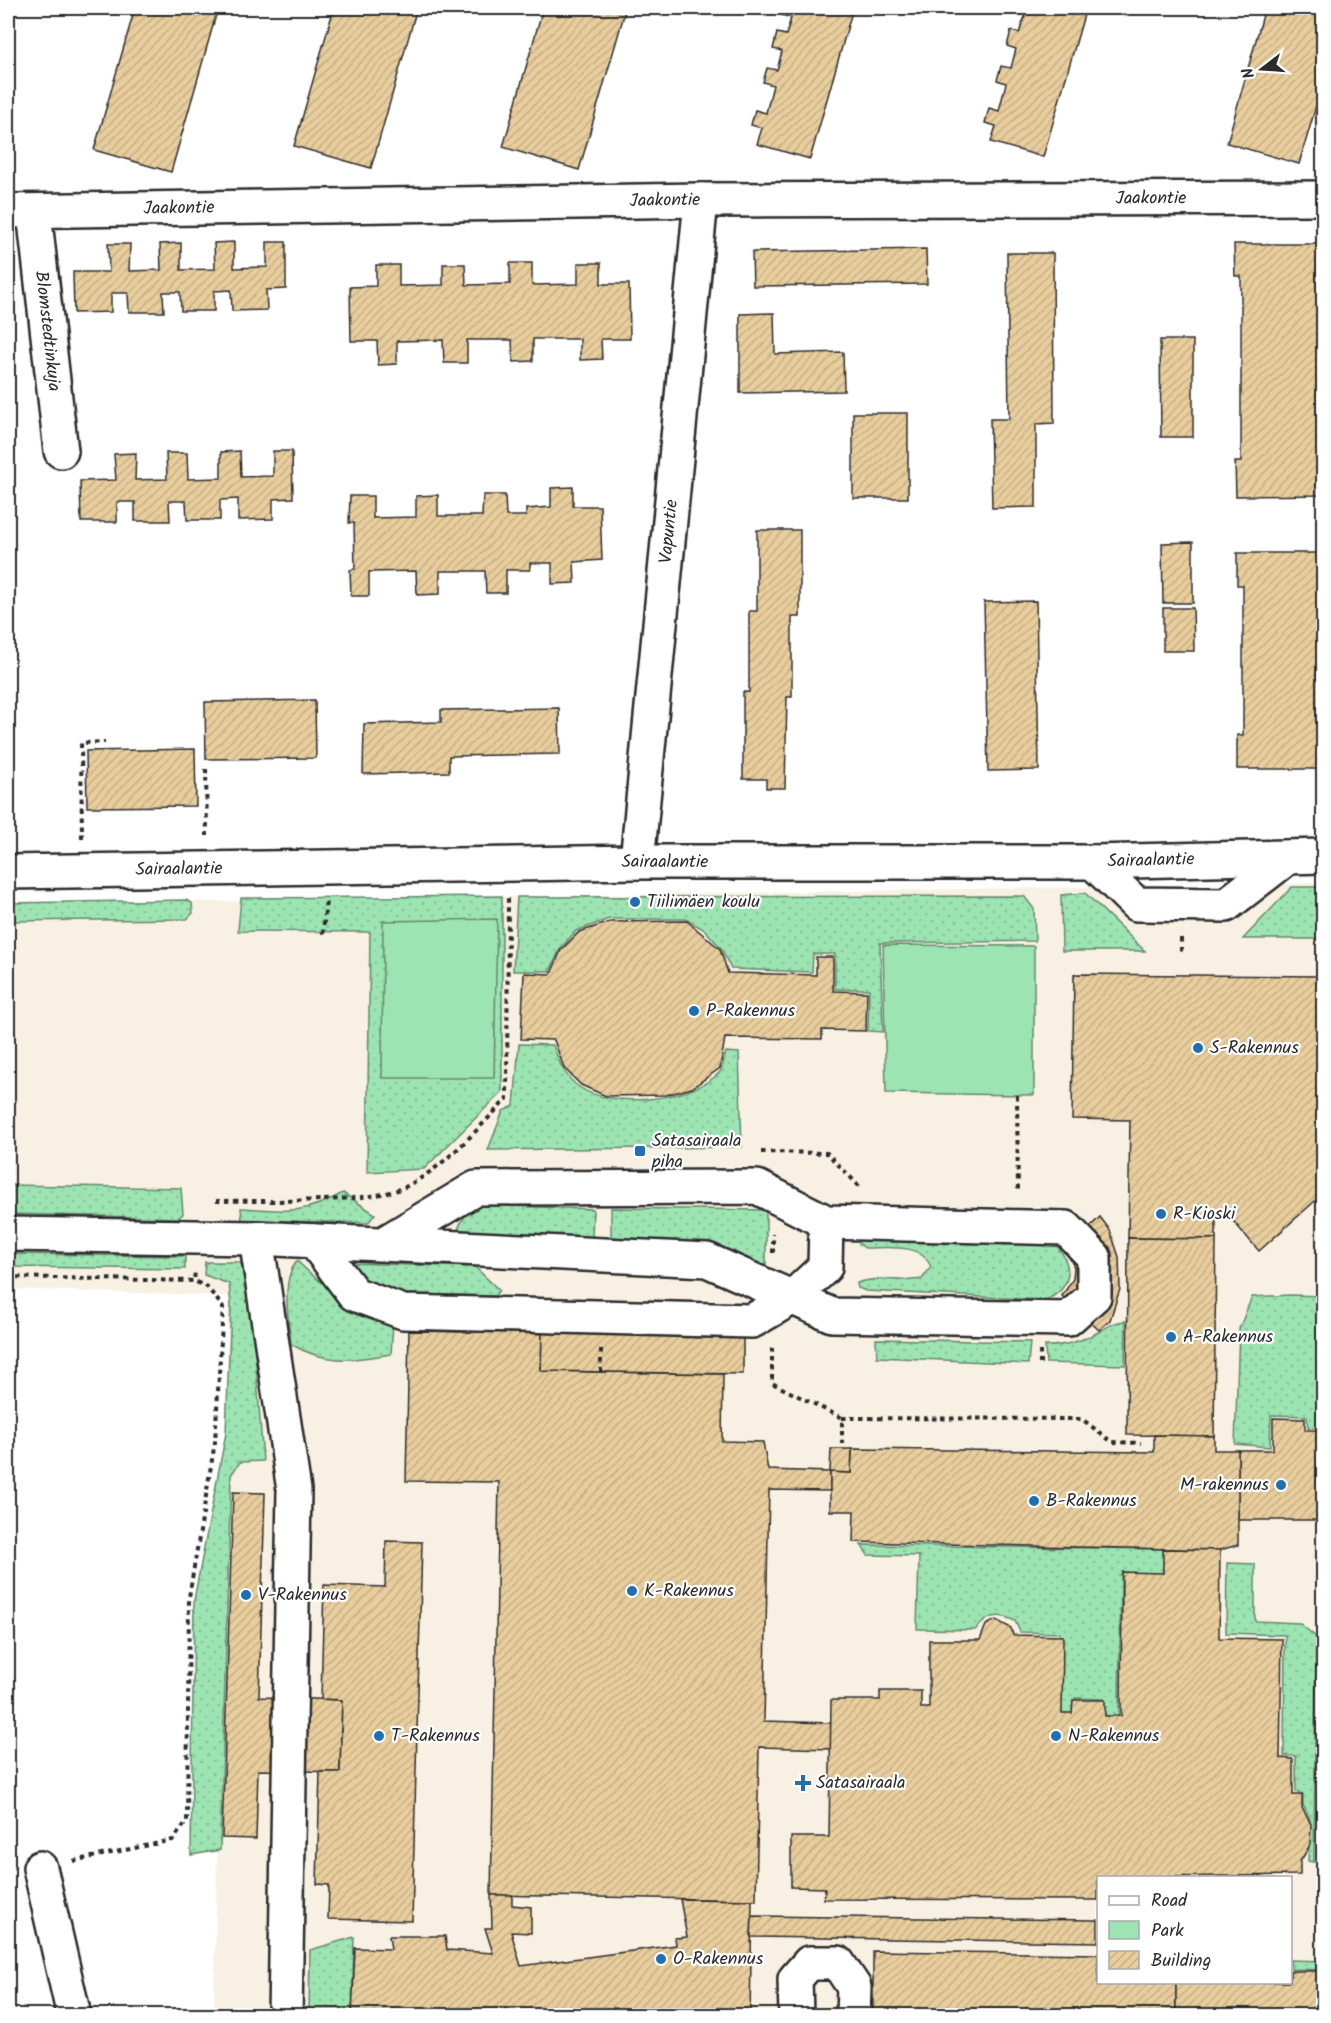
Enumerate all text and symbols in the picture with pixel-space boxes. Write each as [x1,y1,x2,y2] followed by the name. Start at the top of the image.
[1232,39,1292,99] north arrow
[1236,64,1263,81] text: N
[1115,184,1186,213] street label: Jaakontie
[629,186,701,216] street label: Jaakontie
[143,193,215,223] street label: Jaakontie
[26,269,69,393] street label: Blomstedtinkuja
[651,498,686,565] street label: Vapuntie
[1107,845,1195,876] street label: Sairaalantie
[621,847,708,877] street label: Sairaalantie
[135,854,223,884] street label: Sairaalantie
[647,888,760,917] place label: Tiilimäen koulu
[628,895,642,909] marker: Tiilimäen koulu
[706,997,795,1026] place label: P-Rakennus
[687,1004,701,1018] marker: P-Rakennus
[1210,1034,1299,1063] place label: S-Rakennus
[1191,1041,1205,1055] marker: S-Rakennus
[651,1127,742,1177] place label: Satasairaala piha
[633,1144,647,1158] marker: Satasairaala piha
[1173,1200,1236,1229] place label: R-Kioski
[1154,1207,1168,1221] marker: R-Kioski
[1183,1323,1274,1352] place label: A-Rakennus
[1164,1330,1178,1344] marker: A-Rakennus
[1180,1471,1269,1500] place label: M-rakennus
[1274,1478,1288,1492] marker: M-rakennus
[1046,1487,1137,1516] place label: B-Rakennus
[1027,1494,1041,1508] marker: B-Rakennus
[644,1577,734,1606] place label: K-Rakennus
[258,1581,347,1610] place label: V-Rakennus
[625,1584,639,1598] marker: K-Rakennus
[239,1588,253,1602] marker: V-Rakennus
[391,1722,480,1751] place label: T-Rakennus
[1068,1722,1160,1751] place label: N-Rakennus
[372,1729,386,1743] marker: T-Rakennus
[1049,1729,1063,1743] marker: N-Rakennus
[816,1769,906,1798] place label: Satasairaala
[794,1774,812,1792] marker: Satasairaala
[1097,1876,1292,1984] legend
[1151,1887,1188,1916] text: Road
[1151,1917,1184,1946] text: Park
[673,1945,764,1974] place label: O-Rakennus
[1151,1947,1211,1976] text: Building
[654,1952,668,1966] marker: O-Rakennus

